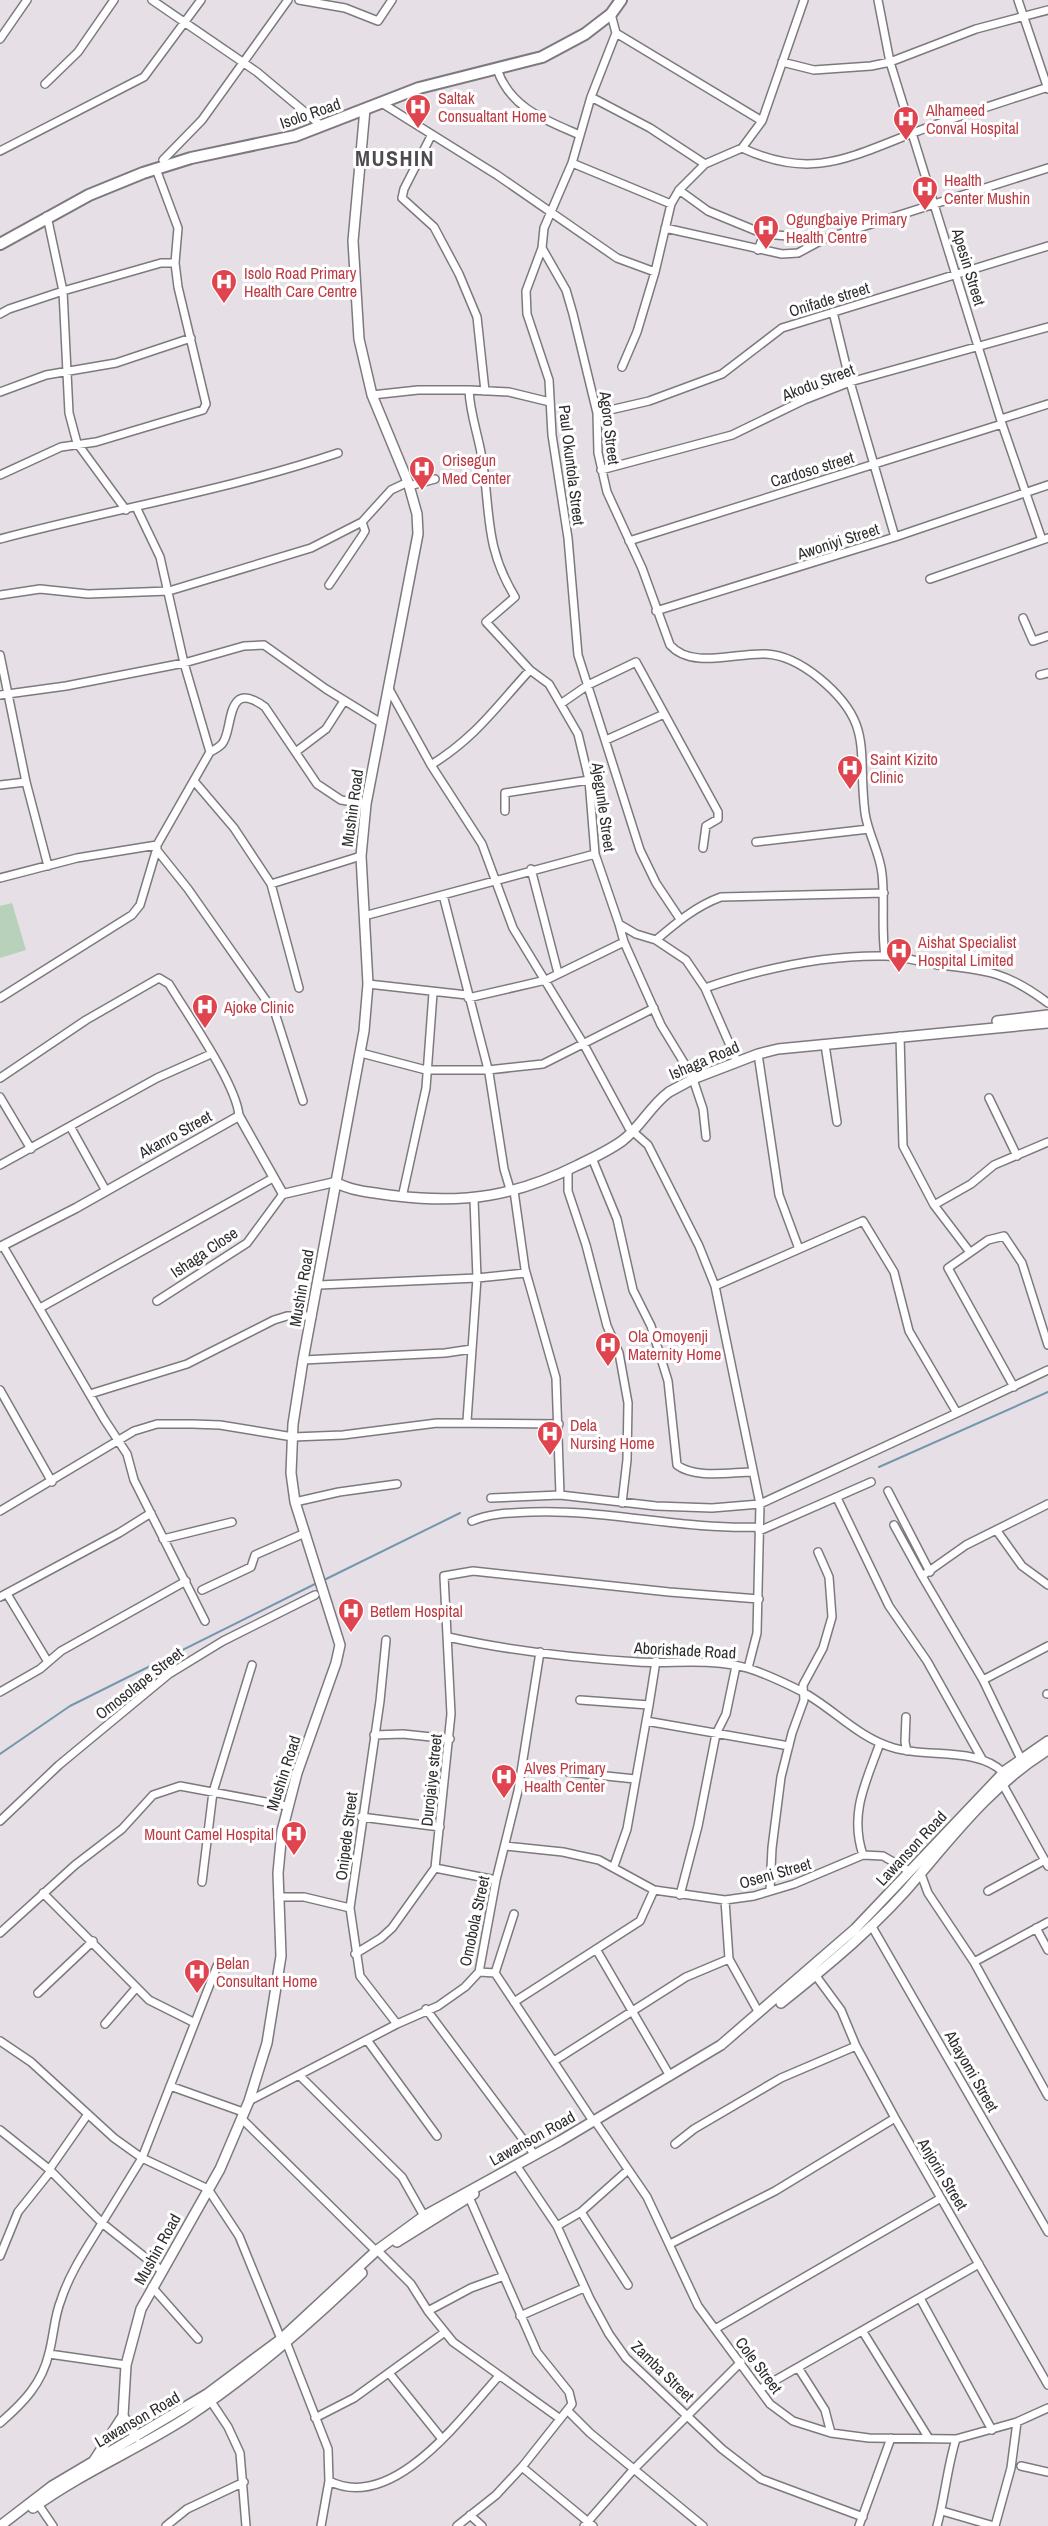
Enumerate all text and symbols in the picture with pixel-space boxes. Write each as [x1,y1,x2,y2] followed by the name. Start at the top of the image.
[438,87,547,127] place label: Saltak Consualtant Home
[277,92,343,134] street label: Isolo Road
[403,92,433,130] hospital icon: Saltak Consualtant Home
[925,99,1019,139] place label: Alhameed Conval Hospital
[891,104,921,142] hospital icon: Alhameed Conval Hospital
[355,143,435,173] district label: MUSHIN
[944,169,1030,209] place label: Health Center Mushin
[910,174,940,212] hospital icon: Health Center Mushin
[786,208,907,248] place label: Ogungbaiye Primary Health Centre
[751,213,781,251] hospital icon: Ogungbaiye Primary Health Centre
[947,225,991,309] street label: Apesin Street
[244,262,357,302] place label: Isolo Road Primary Health Care Centre
[209,267,239,305] hospital icon: Isolo Road Primary Health Care Centre
[786,276,872,322] street label: Onifade street
[778,358,858,406] street label: Akodu Street
[594,389,625,466] street label: Agoro Street
[554,404,590,527] street label: Paul Okuntola Street
[768,446,857,492] street label: Cardoso street
[442,449,511,489] place label: Orisegun Med Center
[407,454,437,492] hospital icon: Orisegun Med Center
[793,517,882,565] street label: Awoniyi Street
[870,748,938,788] place label: Saint Kizito Clinic
[835,753,865,791] hospital icon: Saint Kizito Clinic
[587,760,621,853] street label: Ajegunle Street
[336,768,368,848] street label: Mushin Road
[917,931,1017,971] place label: Aishat Specialist Hospital Limited
[884,936,914,974] hospital icon: Aishat Specialist Hospital Limited
[190,992,220,1030] hospital icon: Ajoke Clinic
[223,996,294,1018] place label: Ajoke Clinic
[665,1035,743,1085] street label: Ishaga Road
[134,1105,216,1164] street label: Akanro Street
[166,1221,242,1283] street label: Ishaga Close
[283,1248,319,1328] street label: Mushin Road
[628,1325,721,1365] place label: Ola Omoyenji Maternity Home
[593,1330,623,1368] hospital icon: Ola Omoyenji Maternity Home
[570,1414,655,1454] place label: Dela Nursing Home
[535,1419,565,1457] hospital icon: Dela Nursing Home
[336,1596,366,1634] hospital icon: Betlem Hospital
[370,1600,463,1622] place label: Betlem Hospital
[632,1636,737,1664] street label: Aborishade Road
[91,1642,188,1724] street label: Omosolape Street
[260,1732,306,1814] street label: Mushin Road
[415,1732,447,1827] street label: Durojaiye street
[523,1757,606,1797] place label: Alves Primary Health Center
[489,1762,519,1800] hospital icon: Alves Primary Health Center
[330,1790,362,1882] street label: Onipede Street
[871,1806,951,1890] street label: Lawanson Road
[279,1819,309,1857] hospital icon: Mount Camel Hospital
[144,1823,274,1845] place label: Mount Camel Hospital
[737,1852,814,1894] street label: Oseni Street
[454,1873,494,1968] street label: Omobola Street
[216,1952,317,1992] place label: Belan Consultant Home
[182,1957,212,1995] hospital icon: Belan Consultant Home
[939,2025,1004,2116] street label: Abayomi Street
[485,2105,579,2171] street label: Lawanson Road
[912,2133,973,2214] street label: Anjorin Street
[128,2210,186,2288] street label: Mushin Road
[730,2332,788,2398] street label: Cole Street
[627,2335,699,2407] street label: Zamba Street
[90,2386,184,2452] street label: Lawanson Road

